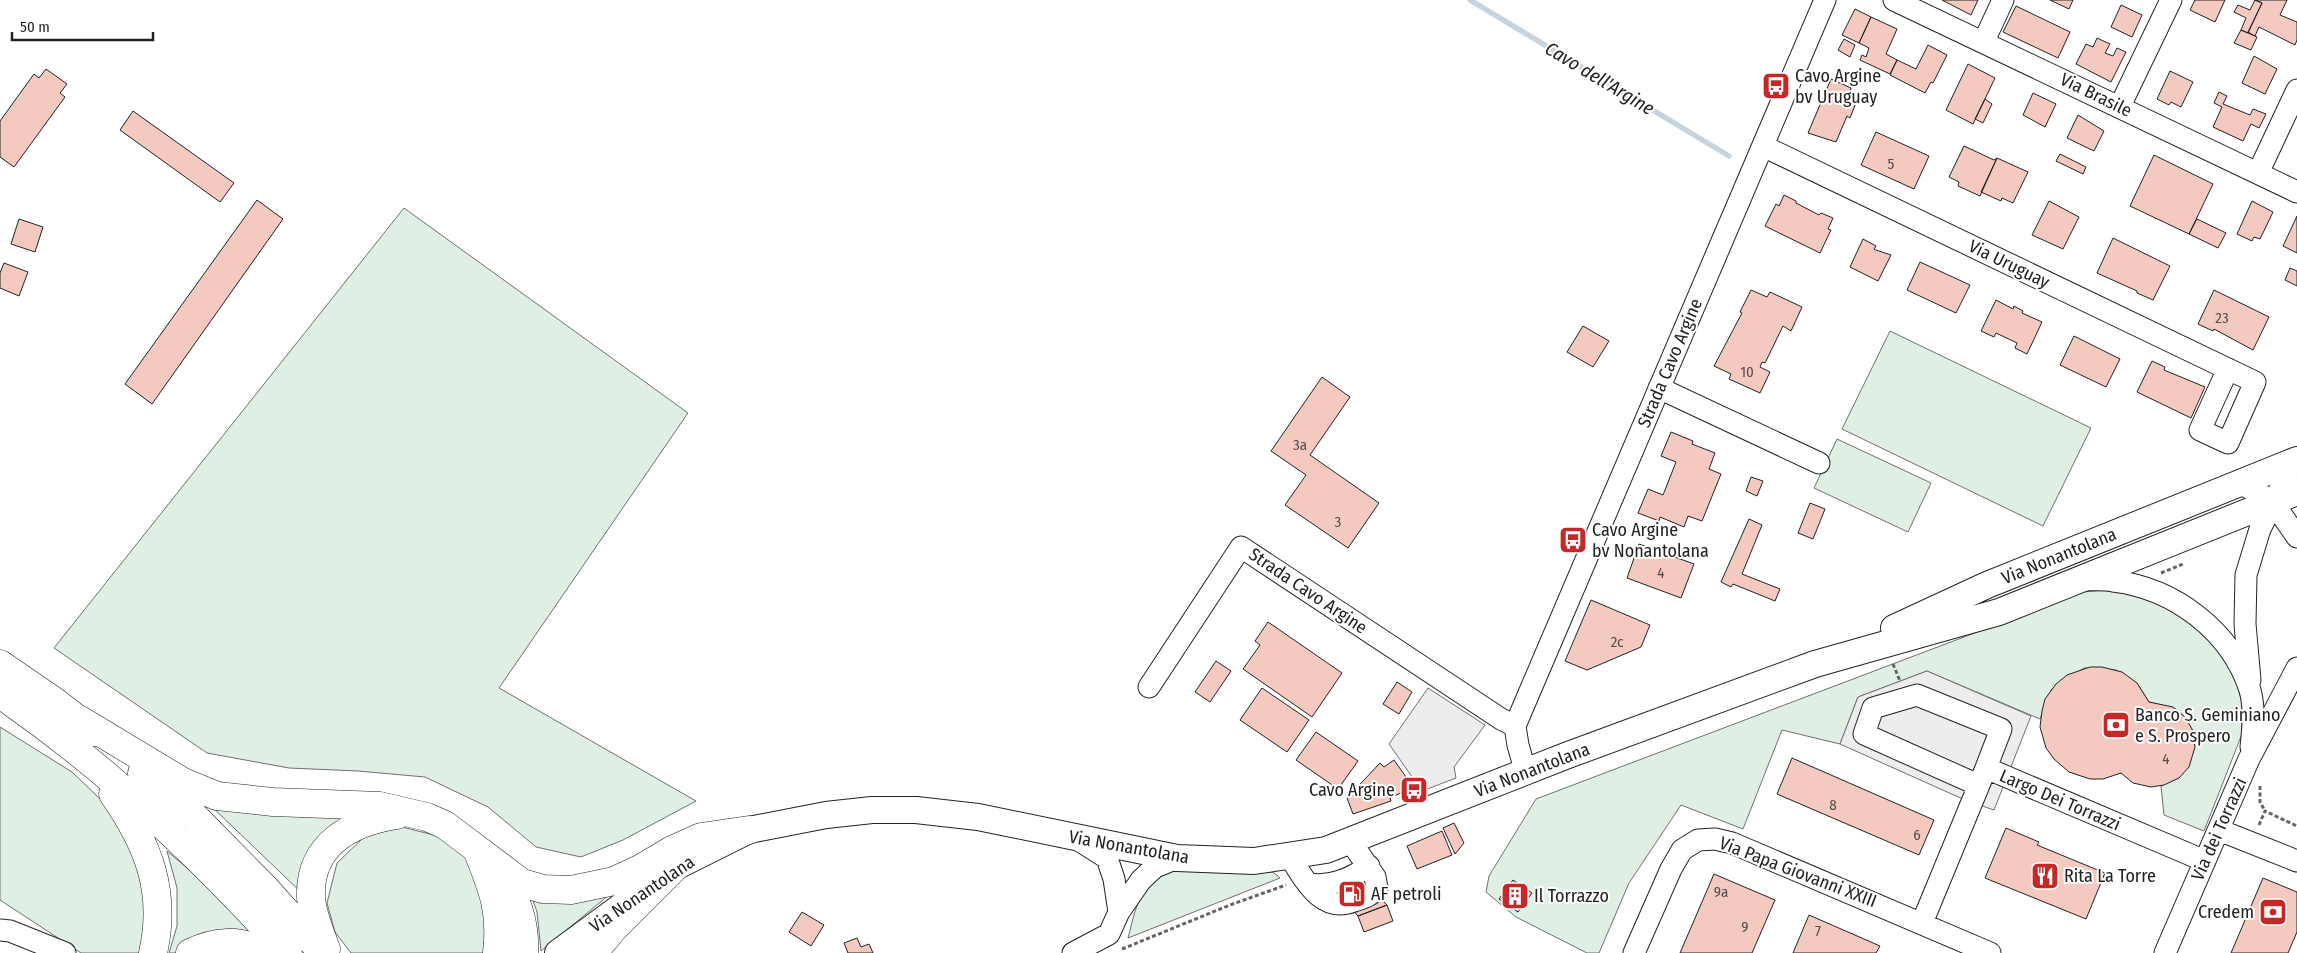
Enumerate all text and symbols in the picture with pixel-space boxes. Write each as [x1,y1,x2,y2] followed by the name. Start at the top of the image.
[12,10,154,42] scale bar
[20,18,50,36] text: 50 m
[1541,37,1659,120] water label: Cavo dell'Argine
[1795,65,1881,108] place label: Cavo Argine bv Uruguay
[2057,68,2135,122] street label: Via Brasile
[1761,71,1791,101] bus stop icon: Cavo Argine bv Uruguay
[1888,155,1895,173] house number: 5
[1965,235,2053,293] street label: Via Uruguay
[1633,295,1707,431] street label: Strada Cavo Argine
[2215,309,2229,327] house number: 23
[1740,363,1754,381] house number: 10
[1293,436,1307,454] house number: 3a
[1335,513,1342,531] house number: 3
[1592,519,1709,562] place label: Cavo Argine bv Nonantolana
[1998,523,2120,589] street label: Via Nonantolana
[1558,525,1588,555] bus stop icon: Cavo Argine bv Nonantolana
[1245,543,1371,639] street label: Strada Cavo Argine
[1657,564,1665,582] house number: 4
[1611,633,1624,651] house number: 2c
[2135,704,2281,747] place label: Banco S. Geminiano e S. Prospero
[2101,710,2131,740] bank icon: Banco S. Geminiano e S. Prospero
[1471,738,1593,802] street label: Via Nonantolana
[2162,750,2170,768] house number: 4
[1996,765,2124,835] street label: Largo Dei Torrazzi
[2186,774,2252,884] street label: Via dei Torrazzi
[1399,775,1429,805] bus stop icon: Cavo Argine
[1309,779,1395,801] place label: Cavo Argine
[1829,796,1837,814] house number: 8
[1067,826,1191,868] street label: Via Nonantolana
[1913,826,1921,844] house number: 6
[1716,832,1880,912] street label: Via Papa Giovanni XXIII
[585,851,699,937] street label: Via Nonantolana
[2030,861,2060,891] restaurant icon: Rita La Torre
[2064,865,2156,887] place label: Rita La Torre
[1337,879,1367,909] fuel station icon: AF petroli
[1500,881,1530,911] building icon: Il Torrazzo
[1371,883,1441,905] place label: AF petroli
[1714,883,1728,901] house number: 9a
[1534,885,1609,907] place label: Il Torrazzo
[2258,897,2288,927] bank icon: Credem
[2198,901,2254,923] place label: Credem
[1741,918,1749,936] house number: 9
[1815,922,1821,940] house number: 7

